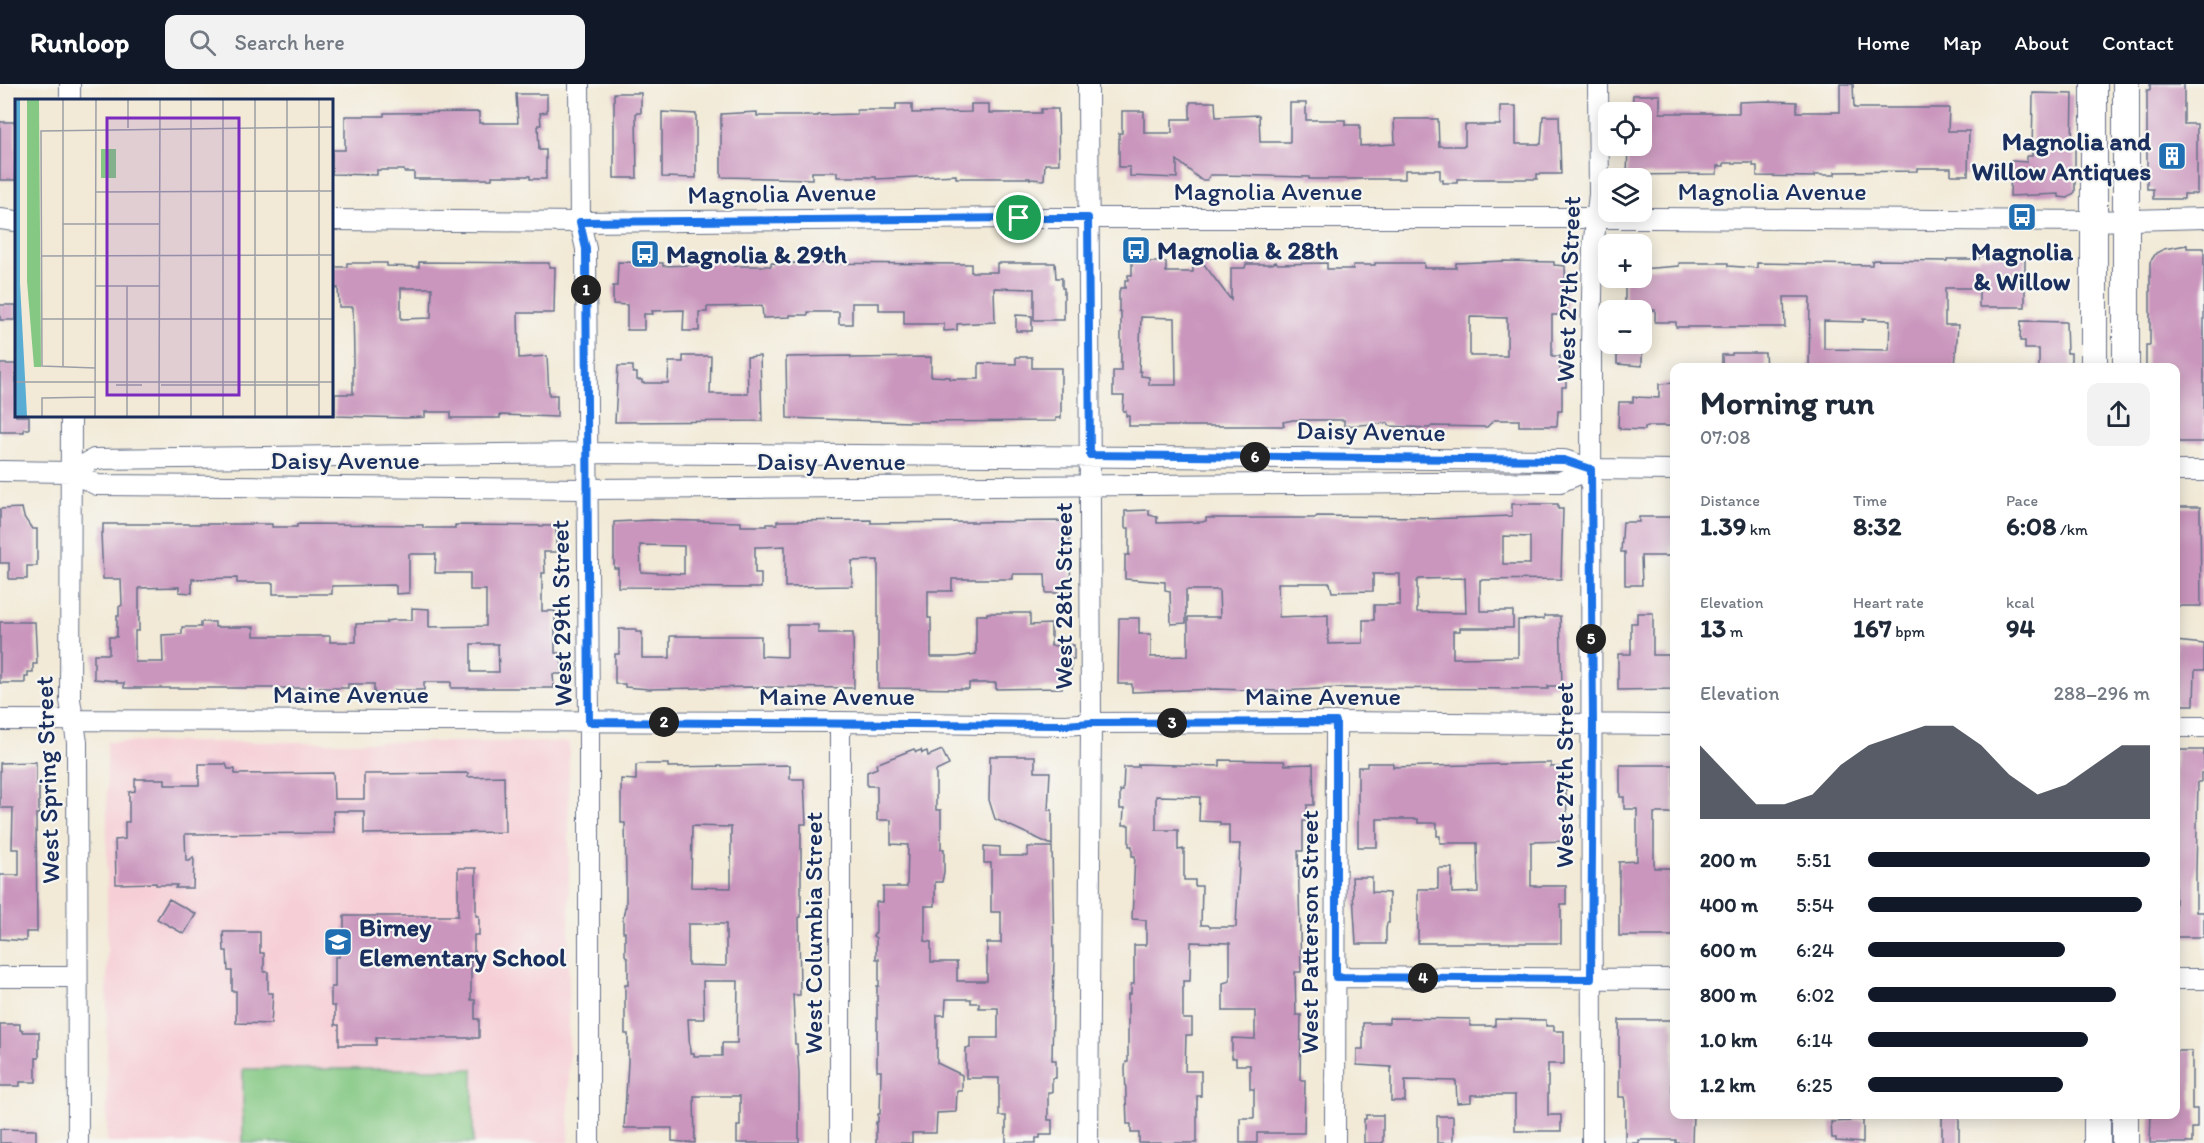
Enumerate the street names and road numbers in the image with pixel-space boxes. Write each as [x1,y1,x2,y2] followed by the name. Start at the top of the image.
[687,175,877,211] street label: Magnolia Avenue
[1173,175,1363,207] street label: Magnolia Avenue
[1677,175,1867,207] street label: Magnolia Avenue
[1549,195,1587,383] street label: West 27th Street
[1296,414,1446,448] street label: Daisy Avenue
[270,444,420,476] street label: Daisy Avenue
[756,445,906,477] street label: Daisy Avenue
[1047,502,1079,690] street label: West 28th Street
[543,519,579,707] street label: West 29th Street
[27,675,67,885] street label: West Spring Street
[273,678,429,710] street label: Maine Avenue
[759,680,915,712] street label: Maine Avenue
[1245,680,1401,712] street label: Maine Avenue
[1548,682,1580,868] street label: West 27th Street
[1293,810,1325,1054] street label: West Patterson Street
[797,811,829,1054] street label: West Columbia Street

